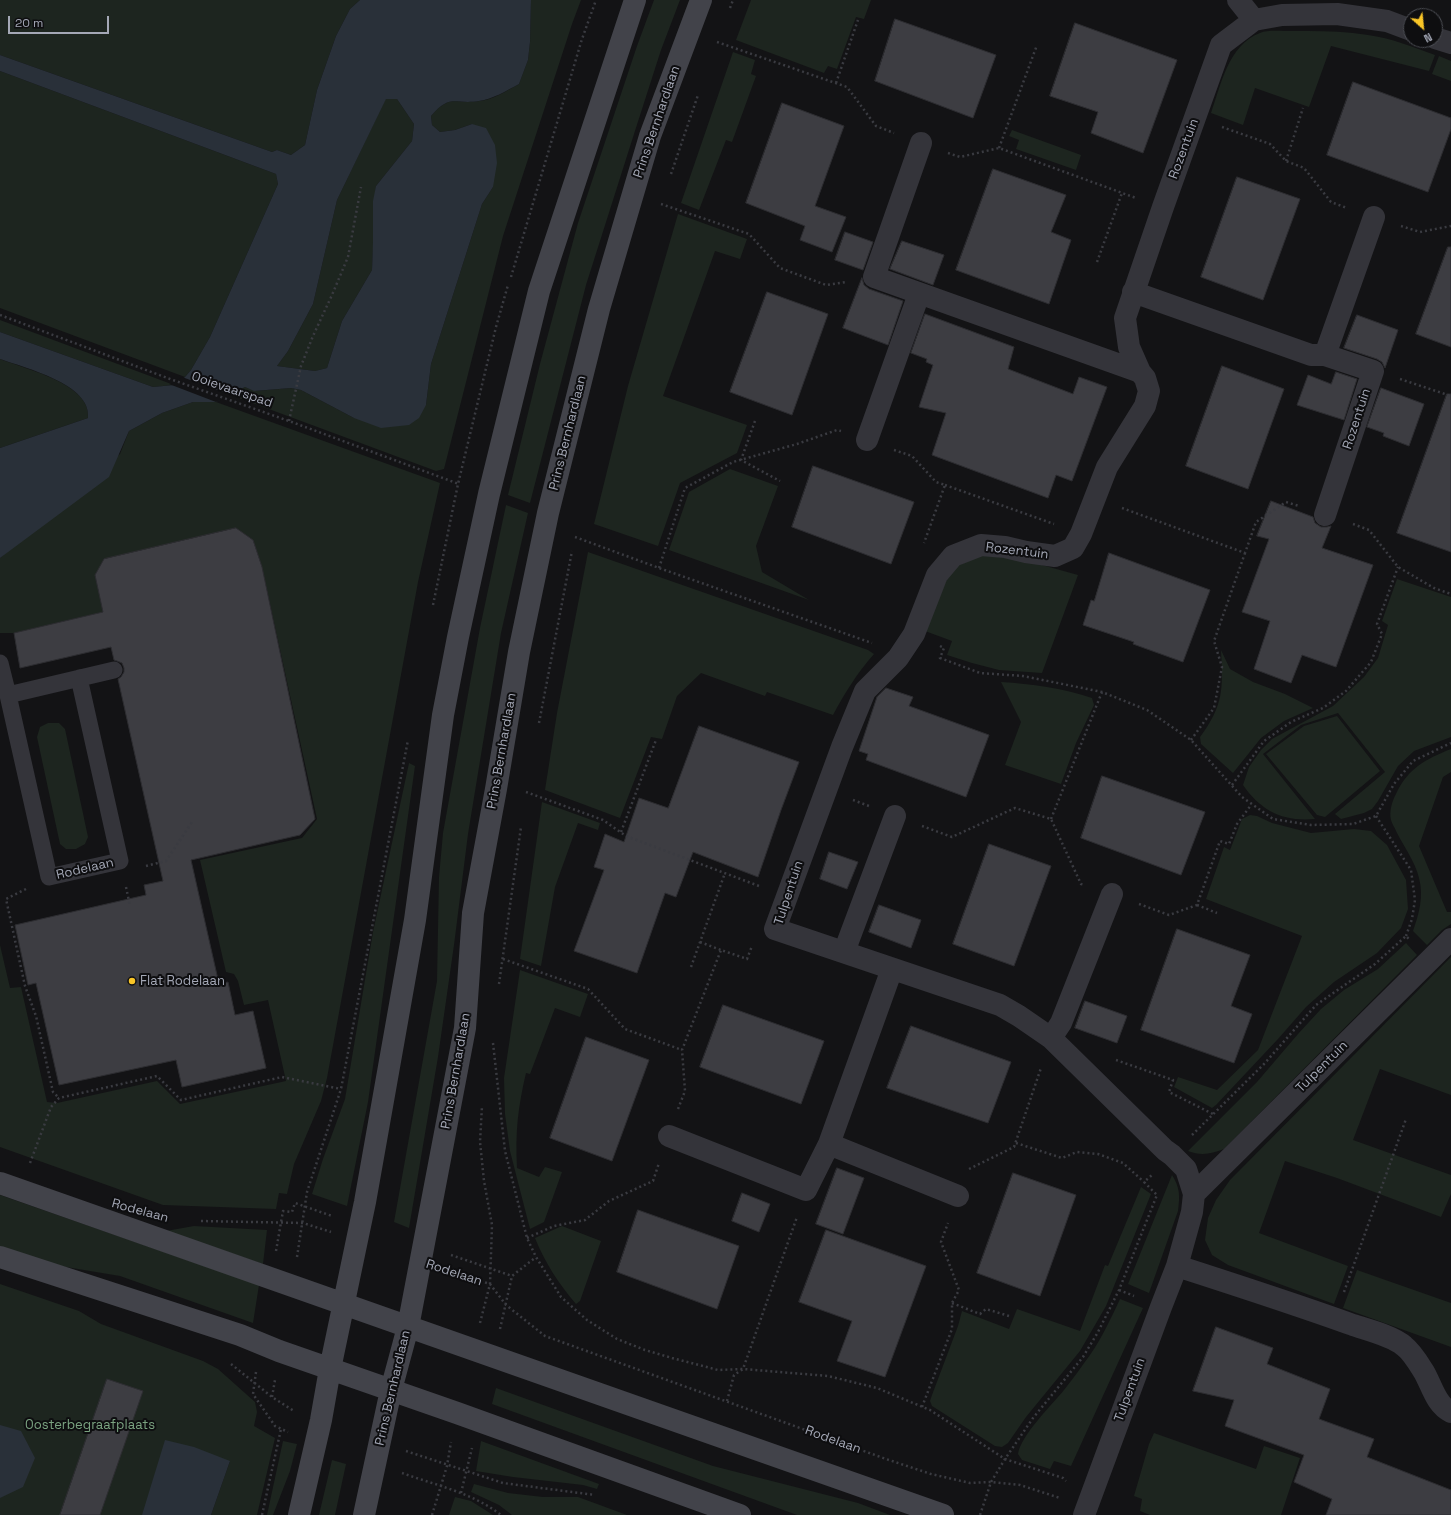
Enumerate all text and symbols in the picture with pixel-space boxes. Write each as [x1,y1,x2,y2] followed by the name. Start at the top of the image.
[10,8,111,34] scale bar
[1403,8,1443,48] north arrow
[15,15,43,31] text: 20 m
[1422,30,1434,46] text: N
[630,64,684,180] street label: Prins Bernhardlaan
[1166,117,1202,181] street label: Rozentuin
[189,369,275,411] street label: Ooievaarspad
[546,374,590,492] street label: Prins Bernhardlaan
[1340,387,1374,451] street label: Rozentuin
[985,539,1049,563] street label: Rozentuin
[484,692,520,810] street label: Prins Bernhardlaan
[55,855,115,883] street label: Rodelaan
[771,859,807,927] street label: Tulpentuin
[140,973,225,989] place label: Flat Rodelaan
[127,976,137,986] marker: Flat Rodelaan
[438,1012,474,1130] street label: Prins Bernhardlaan
[1293,1038,1351,1096] street label: Tulpentuin
[110,1196,170,1226] street label: Rodelaan
[424,1257,484,1289] street label: Rodelaan
[372,1329,414,1447] street label: Prins Bernhardlaan
[1111,1356,1149,1424] street label: Tulpentuin
[25,1417,155,1433] park label: Oosterbegraafplaats
[803,1423,863,1457] street label: Rodelaan

